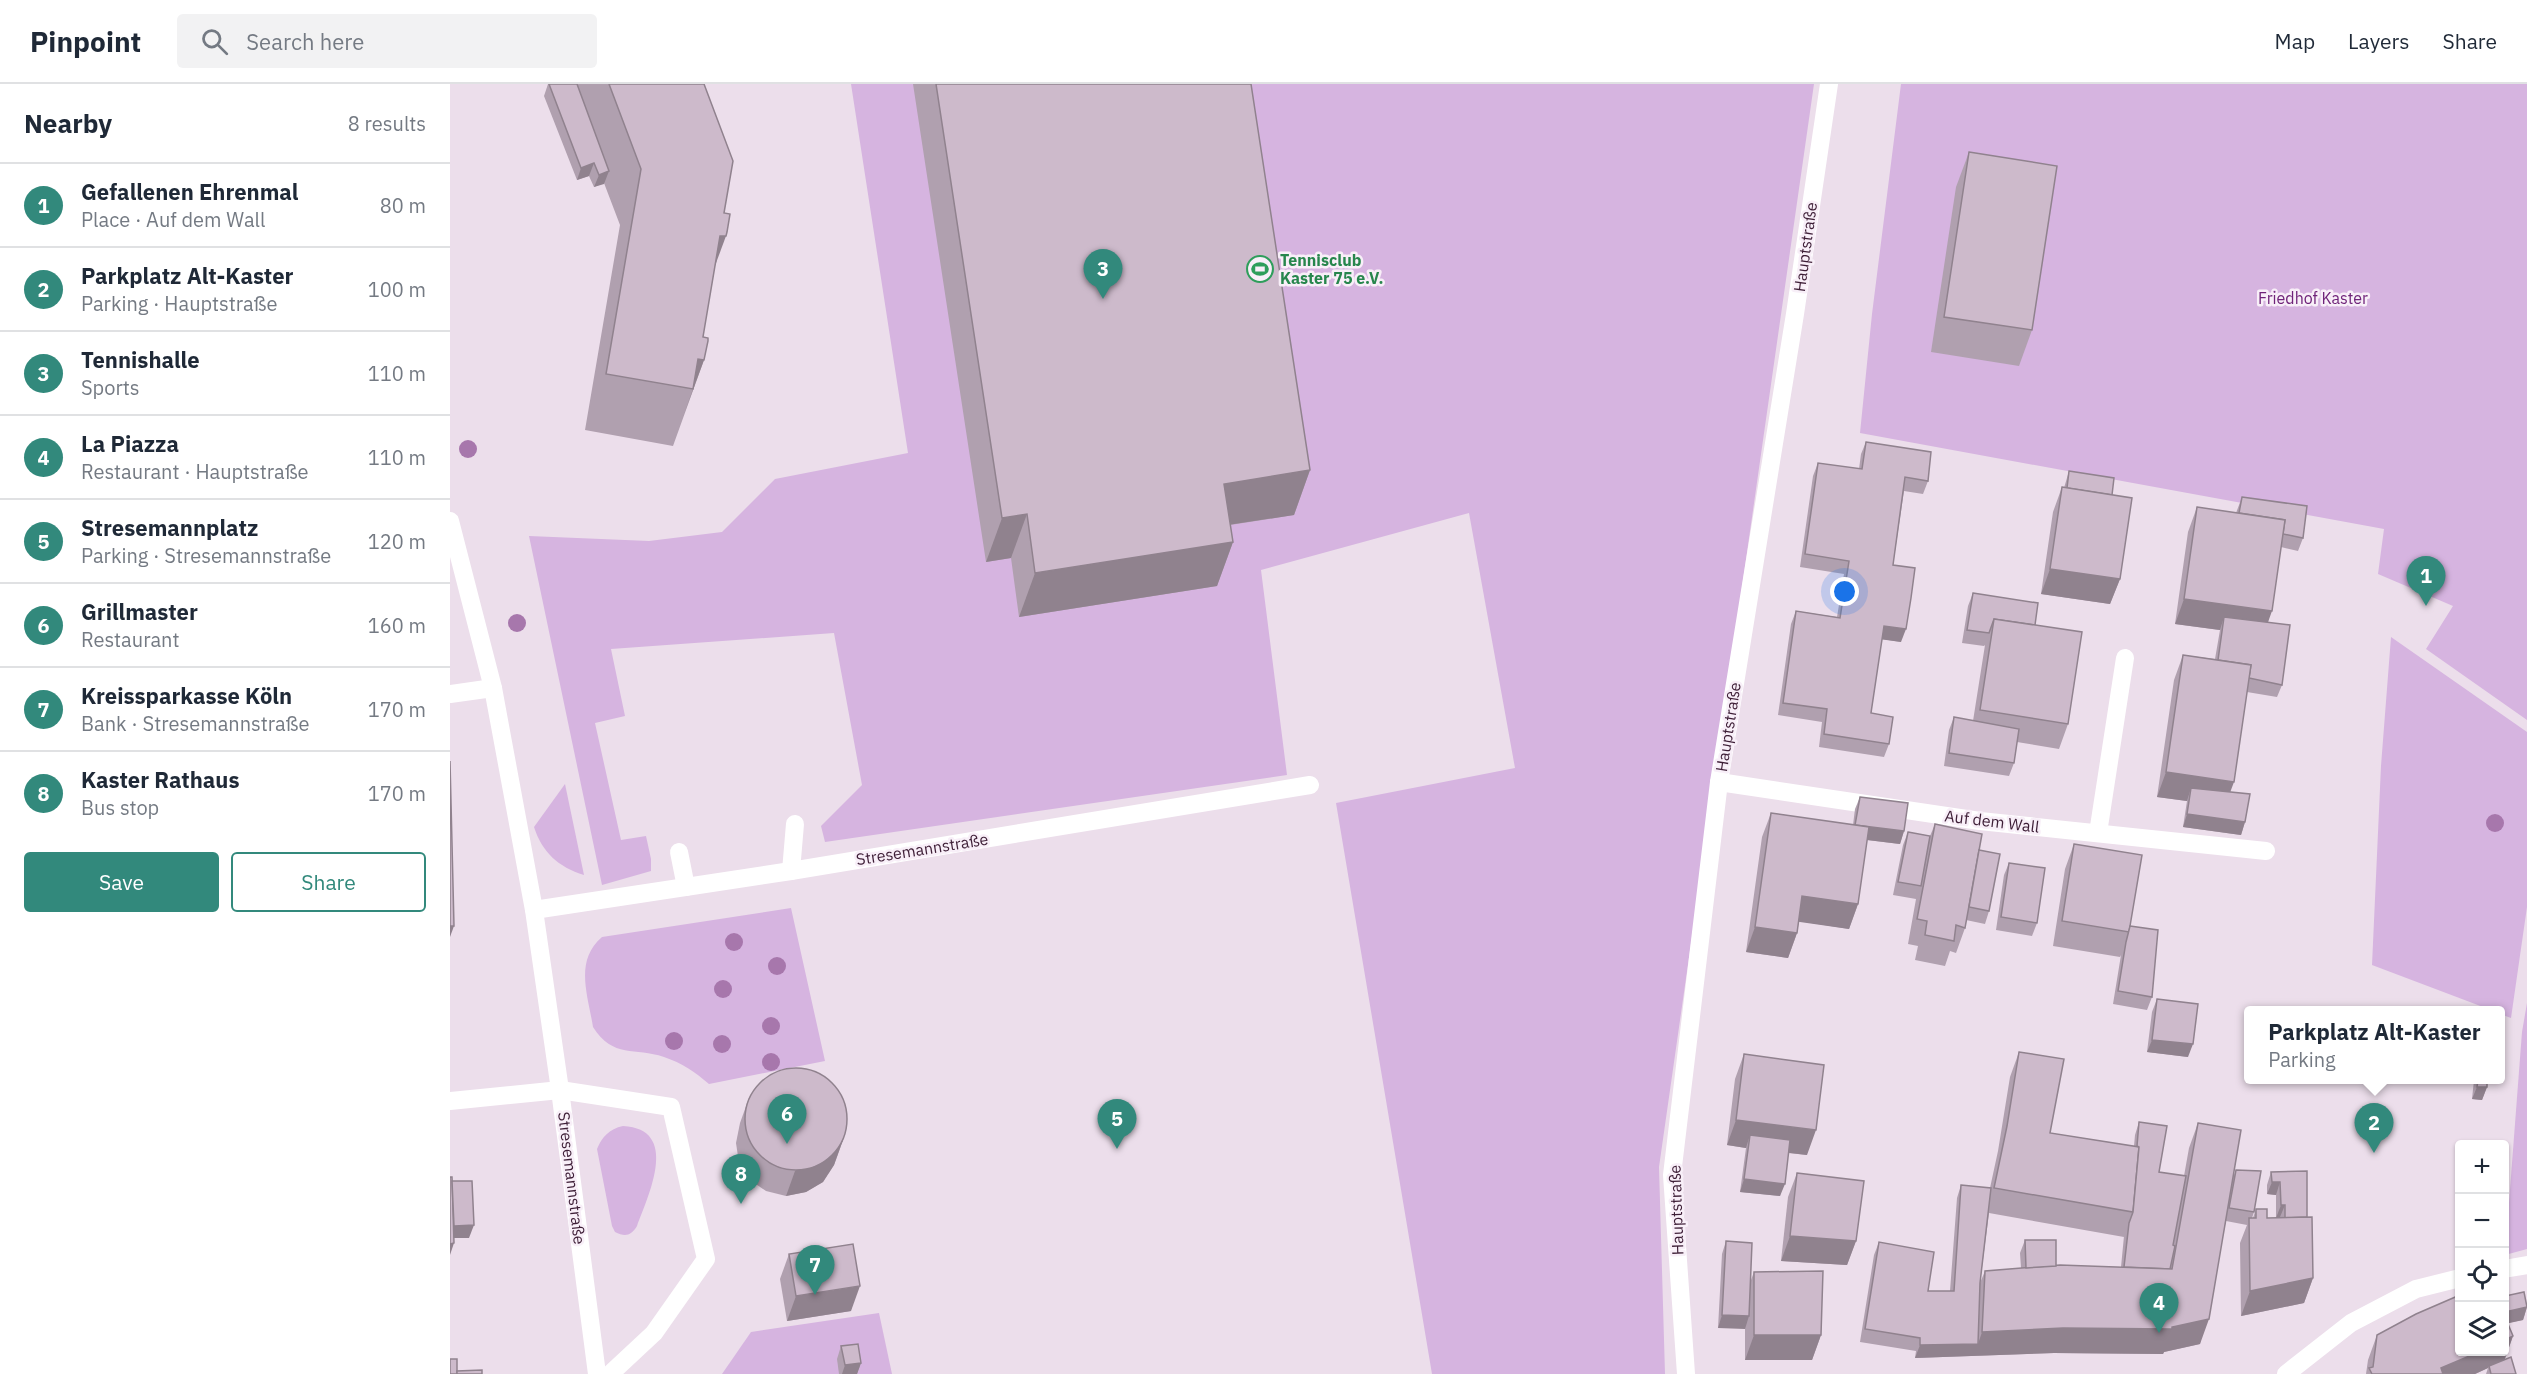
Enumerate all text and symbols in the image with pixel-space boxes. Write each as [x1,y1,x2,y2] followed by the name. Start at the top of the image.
[177,14,597,68] search box
[30,23,141,60] text: Pinpoint
[198,25,231,58] icon: search
[246,27,364,56] text: Search here
[2275,27,2315,55] text: Map
[2348,27,2410,55] text: Layers
[2443,27,2497,55] text: Share
[24,106,112,140] text: Nearby
[348,110,426,137] text: 8 results
[81,177,299,206] text: Gefallenen Ehrenmal
[38,192,50,219] text: 1
[380,192,426,219] text: 80 m
[1789,201,1821,293] street label: Hauptstraße
[81,206,265,233] text: Place · Auf dem Wall
[1084,250,1122,299] pin: 3
[1280,250,1383,288] place label: Tennisclub Kaster 75 e.V.
[1245,254,1275,284] sports icon: Tennisclub Kaster 75 e.V.
[81,261,293,290] text: Parkplatz Alt-Kaster
[38,276,50,303] text: 2
[368,276,426,303] text: 100 m
[2258,288,2368,308] park label: Friedhof Kaster
[81,290,277,317] text: Parking · Hauptstraße
[81,345,200,374] text: Tennishalle
[38,360,50,387] text: 3
[368,360,426,387] text: 110 m
[81,374,140,401] text: Sports
[81,429,179,458] text: La Piazza
[38,444,50,471] text: 4
[368,444,426,471] text: 110 m
[81,458,308,485] text: Restaurant · Hauptstraße
[81,513,258,542] text: Stresemannplatz
[38,528,50,555] text: 5
[368,528,426,555] text: 120 m
[81,542,331,569] text: Parking · Stresemannstraße
[2406,556,2446,606] pin: 1
[1830,577,1859,606] your location
[81,597,198,626] text: Grillmaster
[38,612,50,639] text: 6
[368,612,426,639] text: 160 m
[81,626,179,653] text: Restaurant
[81,681,292,710] text: Kreissparkasse Köln
[1711,681,1745,773] street label: Hauptstraße
[38,696,50,723] text: 7
[368,696,426,723] text: 170 m
[81,710,309,737] text: Bank · Stresemannstraße
[81,765,240,794] text: Kaster Rathaus
[38,780,50,807] text: 8
[368,780,426,807] text: 170 m
[81,794,159,821] text: Bus stop
[1943,805,2041,837] street label: Auf dem Wall
[855,829,990,869] street label: Stresemannstraße
[24,852,219,912] button: Save
[231,852,426,912] button: Share
[2244,1006,2505,1084] popup
[2268,1017,2481,1046] text: Parkplatz Alt-Kaster
[2268,1046,2336,1073] text: Parking
[768,1094,806,1144] pin: 6
[1098,1100,1136,1149] pin: 5
[2354,1104,2394,1153] pin: 2
[554,1111,590,1246] street label: Stresemannstraße
[2455,1140,2509,1356] map controls
[2455,1140,2509,1194] button: +
[722,1154,760,1204] pin: 8
[1664,1164,1688,1256] street label: Hauptstraße
[2455,1194,2509,1248] button: −
[796,1246,835,1295] pin: 7
[2455,1248,2509,1302] button: locate
[2140,1284,2178,1333] pin: 4
[2455,1302,2509,1356] button: layers

